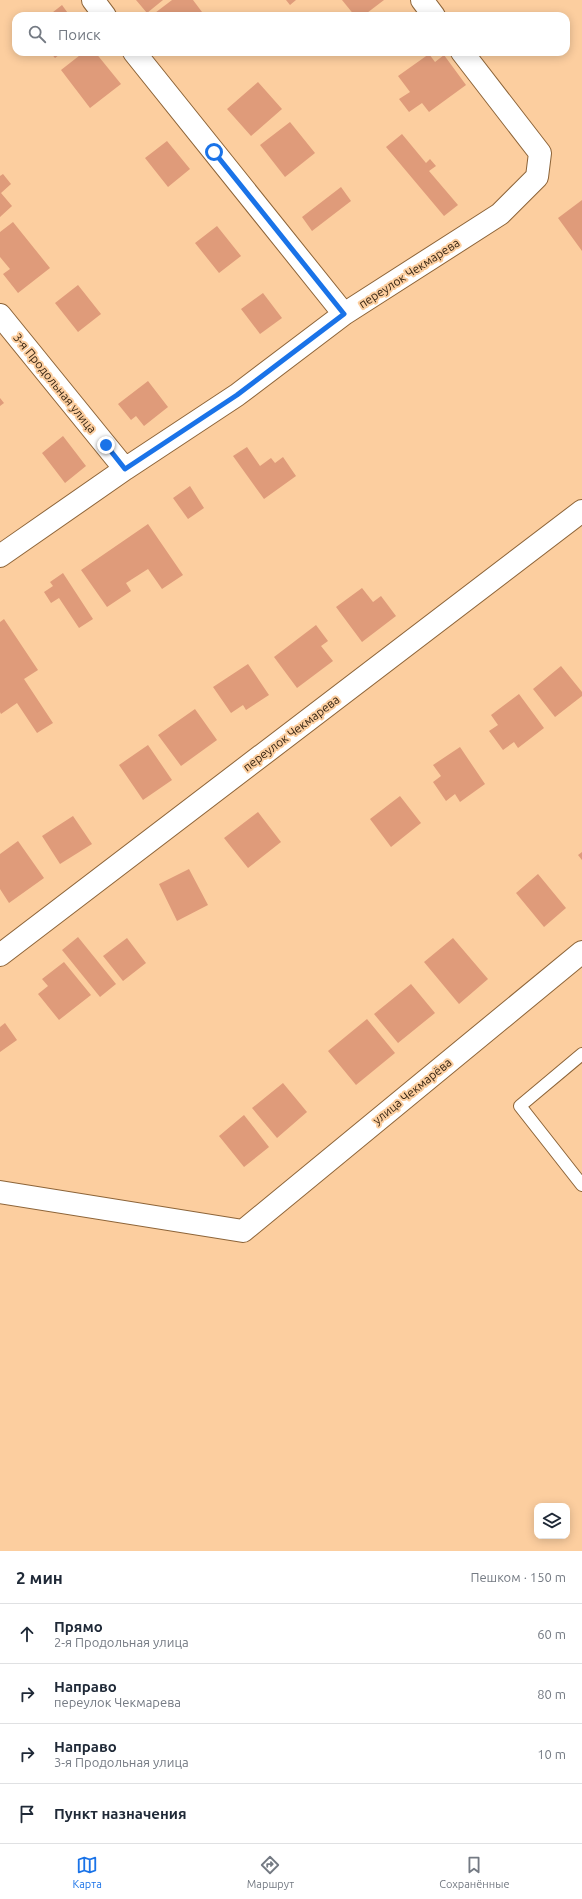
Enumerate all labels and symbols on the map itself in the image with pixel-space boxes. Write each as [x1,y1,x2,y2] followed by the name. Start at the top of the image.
[205,143,223,161] route start
[356,236,462,310] street label: переулок Чекмарева
[11,331,99,435] street label: 3-я Продольная улица
[97,436,115,454] route end
[240,693,342,773] street label: переулок Чекмарева
[370,1055,454,1127] street label: улица Чекмарёва

